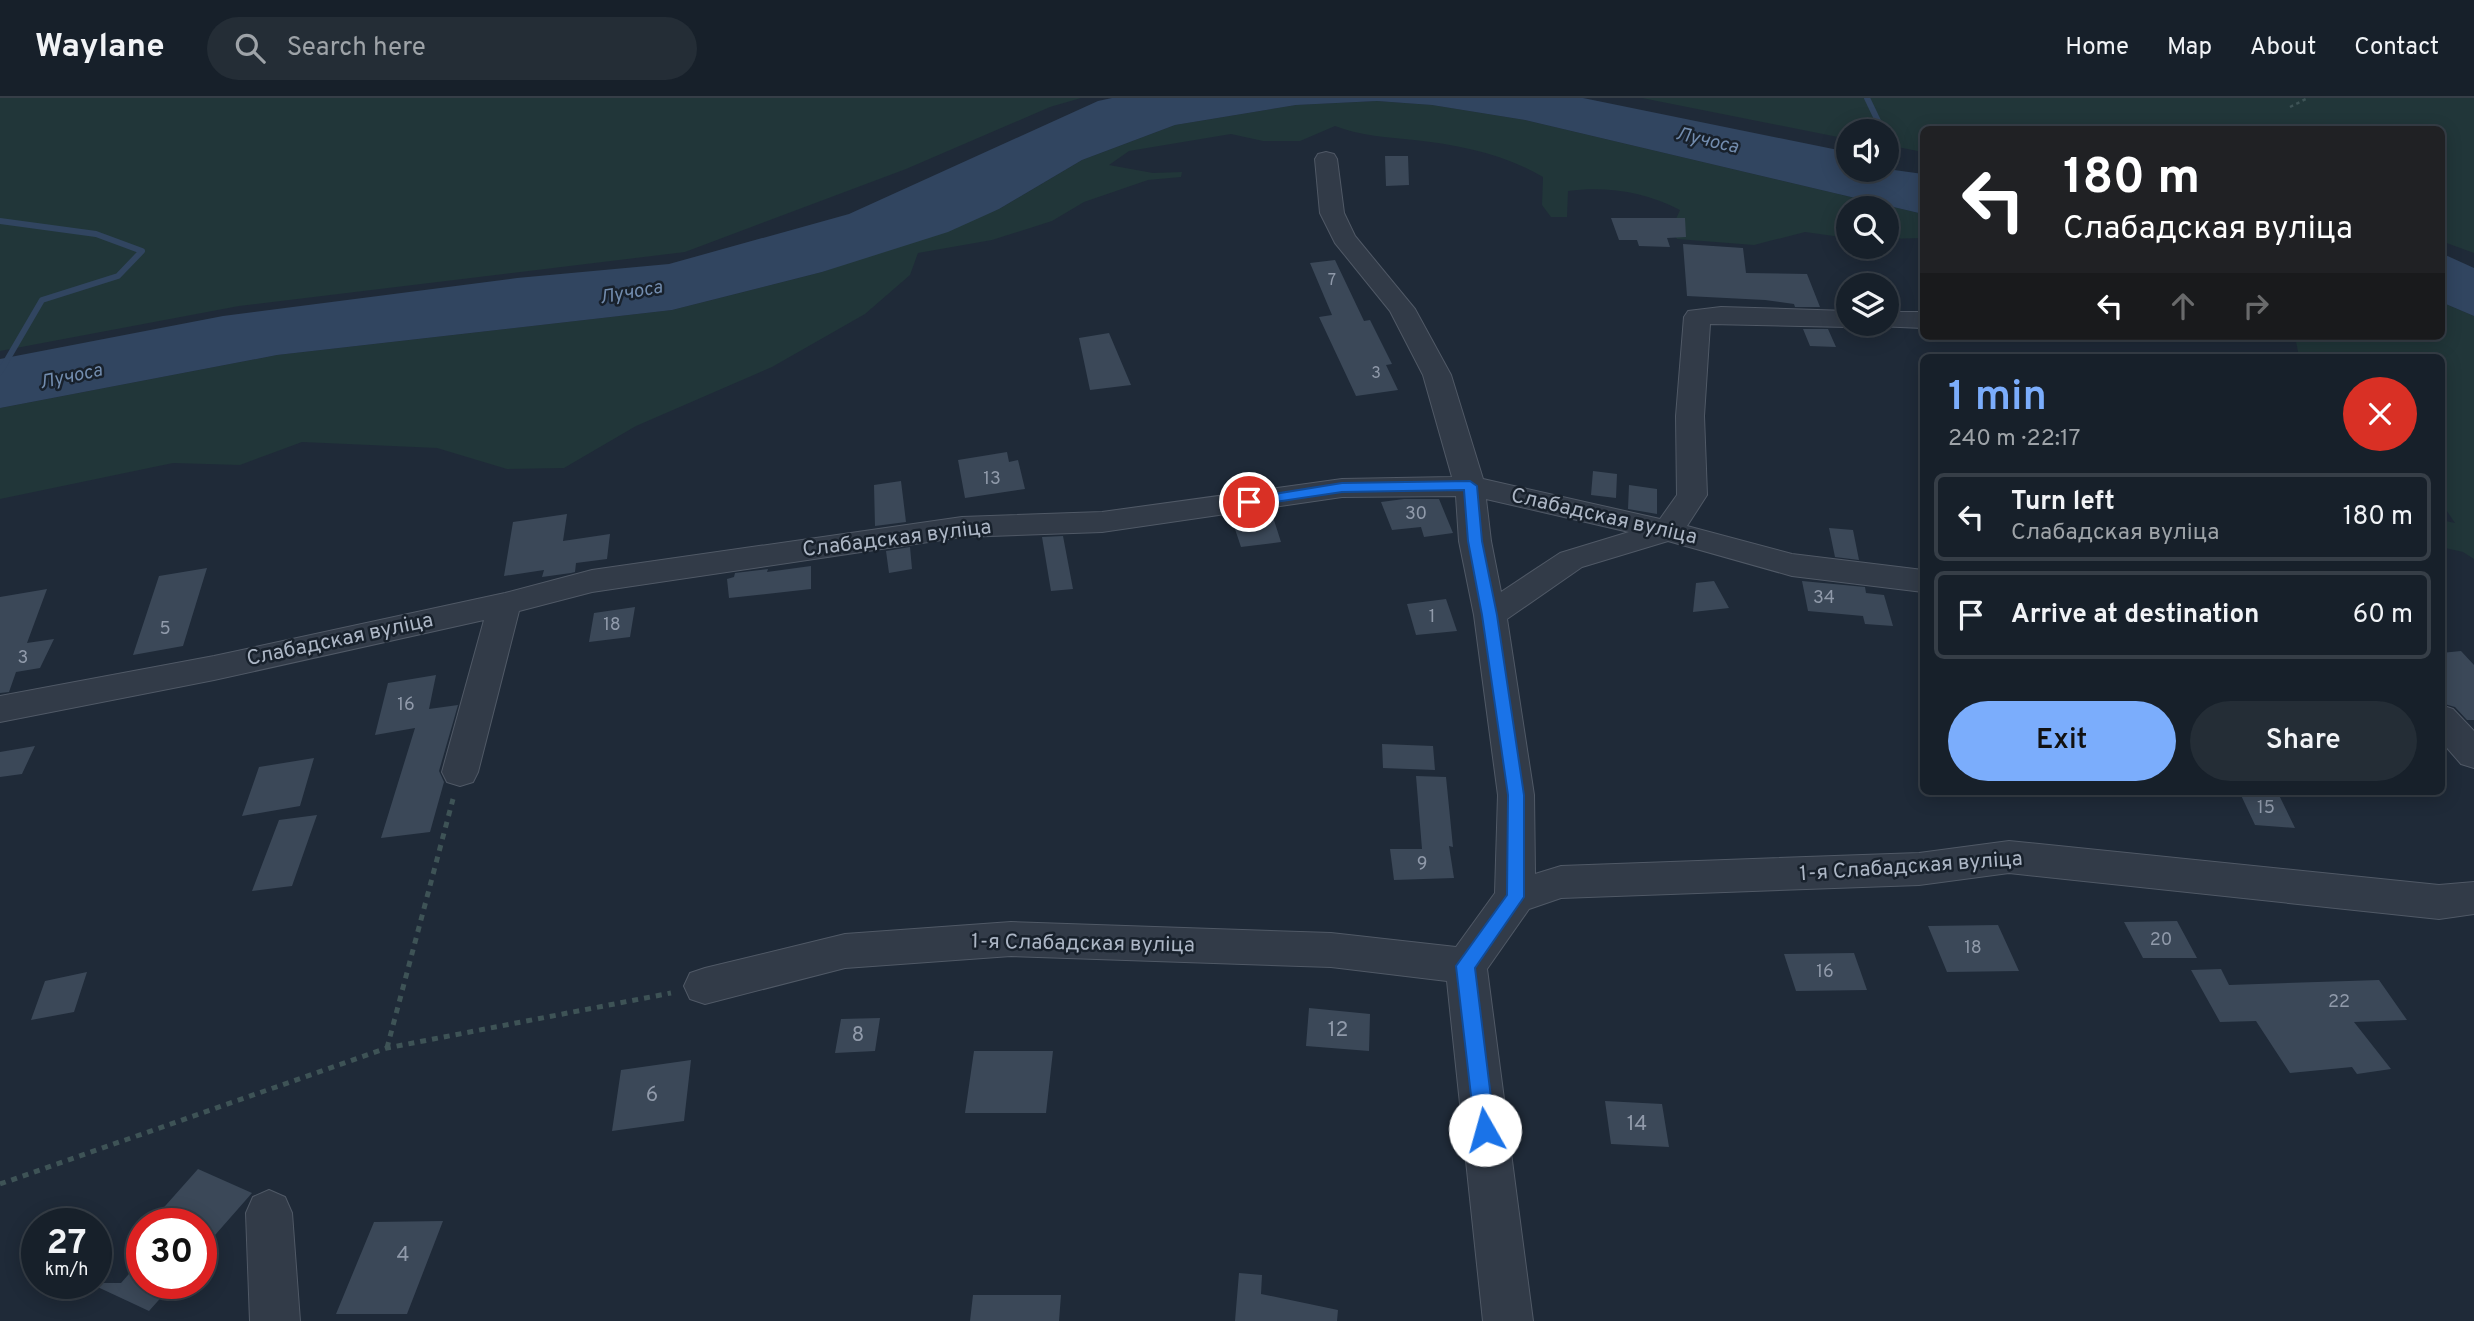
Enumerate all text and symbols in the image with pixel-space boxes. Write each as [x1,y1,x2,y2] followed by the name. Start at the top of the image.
[207,17,697,80] search box
[35,27,165,69] text: Waylane
[231,29,269,67] icon: search
[287,32,426,65] text: Search here
[2065,33,2129,63] text: Home
[2167,33,2212,63] text: Map
[2250,33,2316,63] text: About
[2354,33,2439,63] text: Contact
[1836,119,1899,336] map controls
[1836,119,1899,182] button: sound
[1673,122,1741,160] water label: Лучоса
[2063,149,2200,211] text: 180 m
[1948,154,2039,245] icon: left
[1836,196,1899,259] button: search
[2063,210,2353,250] text: Слабадская вуліца
[1328,271,1336,291] house number: 7
[1836,273,1899,336] button: layers
[598,276,664,310] water label: Лучоса
[2091,287,2129,325] icon: left
[2164,287,2202,325] icon: ahead
[2237,287,2275,325] icon: right
[37,359,105,395] water label: Лучоса
[1371,364,1381,384] house number: 3
[1948,372,2047,425] text: 1 min
[2343,377,2417,451] button: close
[1948,425,2080,454] text: 240 m · 22:17
[983,468,1001,491] house number: 13
[1219,472,1279,532] pin
[1508,482,1700,552] street label: Слабадская вуліца
[1230,483,1268,521] icon: arrive
[2011,486,2115,519] text: Turn left
[1952,498,1990,536] icon: left
[2343,501,2413,534] text: 180 m
[1405,503,1427,526] house number: 30
[801,514,993,564] street label: Слабадская вуліца
[2011,519,2219,548] text: Слабадская вуліца
[1813,587,1835,610] house number: 34
[1952,596,1990,634] icon: arrive
[2011,599,2259,632] text: Arrive at destination
[2353,599,2413,632] text: 60 m
[1429,606,1435,629] house number: 1
[244,607,436,673] street label: Слабадская вуліца
[603,614,621,637] house number: 18
[159,618,171,641] house number: 5
[18,647,28,670] house number: 3
[397,694,415,717] house number: 16
[1948,701,2176,781] button: Exit
[2190,701,2417,781] button: Share
[2257,797,2275,820] house number: 15
[1798,846,2024,888] street label: 1-я Слабадская вуліца
[1417,853,1427,876] house number: 9
[971,929,1195,959] street label: 1-я Слабадская вуліца
[2150,929,2172,952] house number: 20
[1964,937,1982,960] house number: 18
[1816,961,1834,984] house number: 16
[2328,991,2350,1014] house number: 22
[1328,1017,1348,1044] house number: 12
[852,1022,864,1049] house number: 8
[646,1082,658,1109] house number: 6
[1448,1093,1522,1167] position arrow
[1627,1111,1647,1138] house number: 14
[126,1208,217,1299] speed limit sign: 30
[47,1222,86,1266] text: 27
[396,1242,410,1269] house number: 4
[45,1259,88,1282] text: km/h

